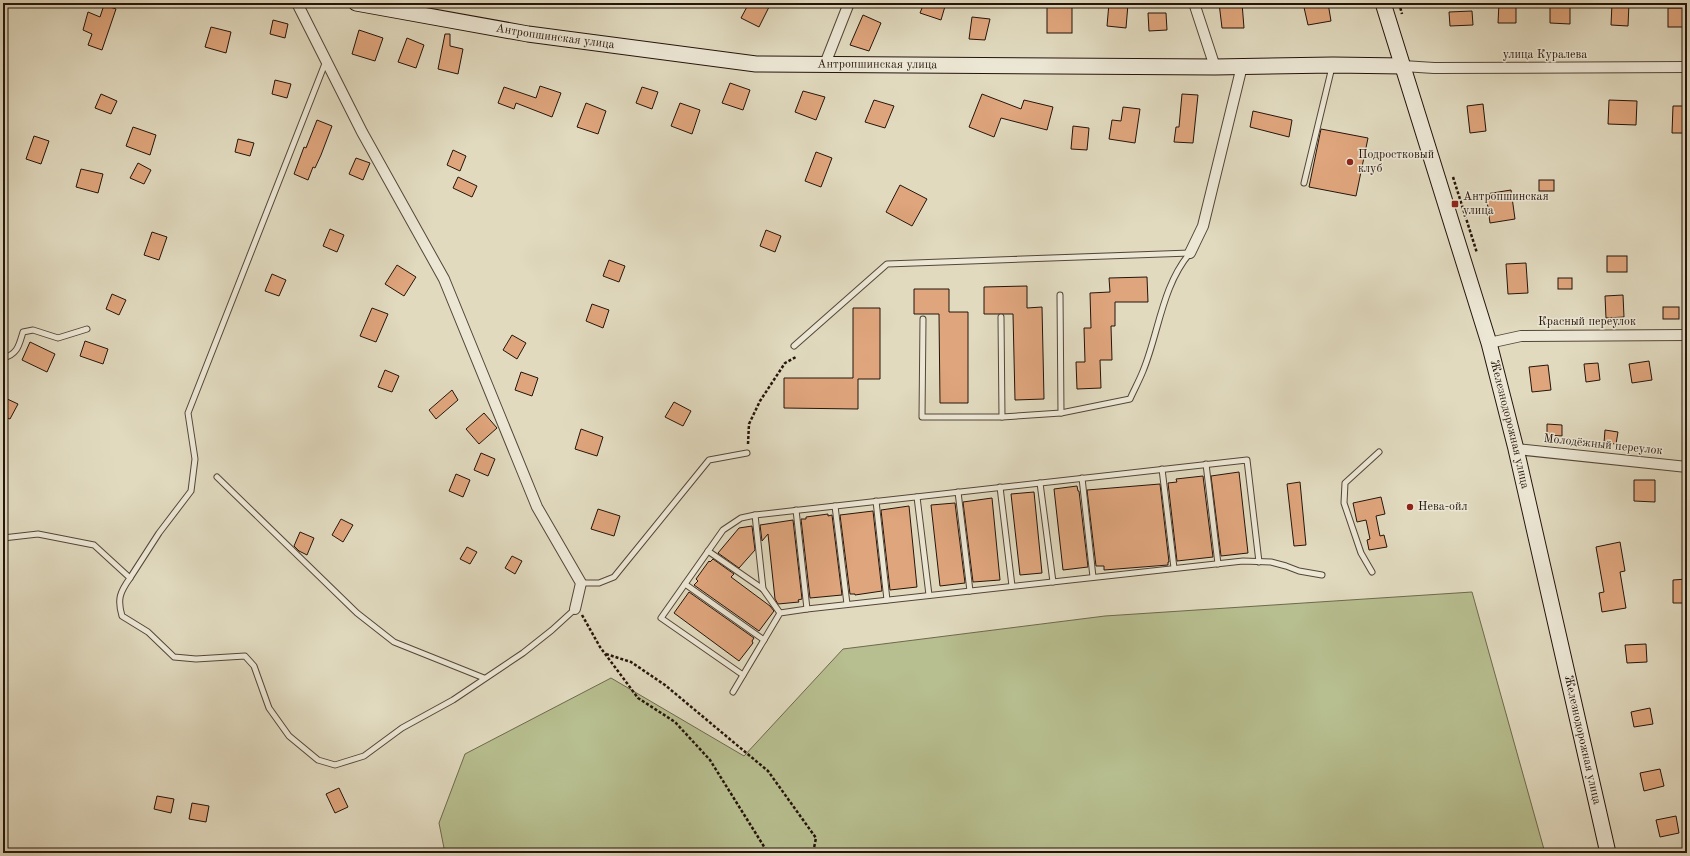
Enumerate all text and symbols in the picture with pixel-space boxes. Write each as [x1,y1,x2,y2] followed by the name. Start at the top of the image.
[495,22,615,51] street label: Антропшинская улица
[1503,49,1587,61] street label: улица Куралева
[817,58,937,71] street label: Антропшинская улица
[1358,149,1434,175] place label: Подростковый клуб
[1345,157,1355,167] marker: Подростковый клуб
[1463,191,1549,217] place label: Антропшинская улица
[1450,199,1460,209] marker: Антропшинская улица
[1538,316,1636,328] street label: Красный переулок
[1488,359,1531,490] street label: Железнодорожная улица
[1543,433,1663,457] street label: Молодёжный переулок
[1418,501,1468,513] place label: Нева-ойл
[1405,502,1415,512] marker: Нева-ойл
[1562,674,1603,806] street label: Железнодорожная улица

